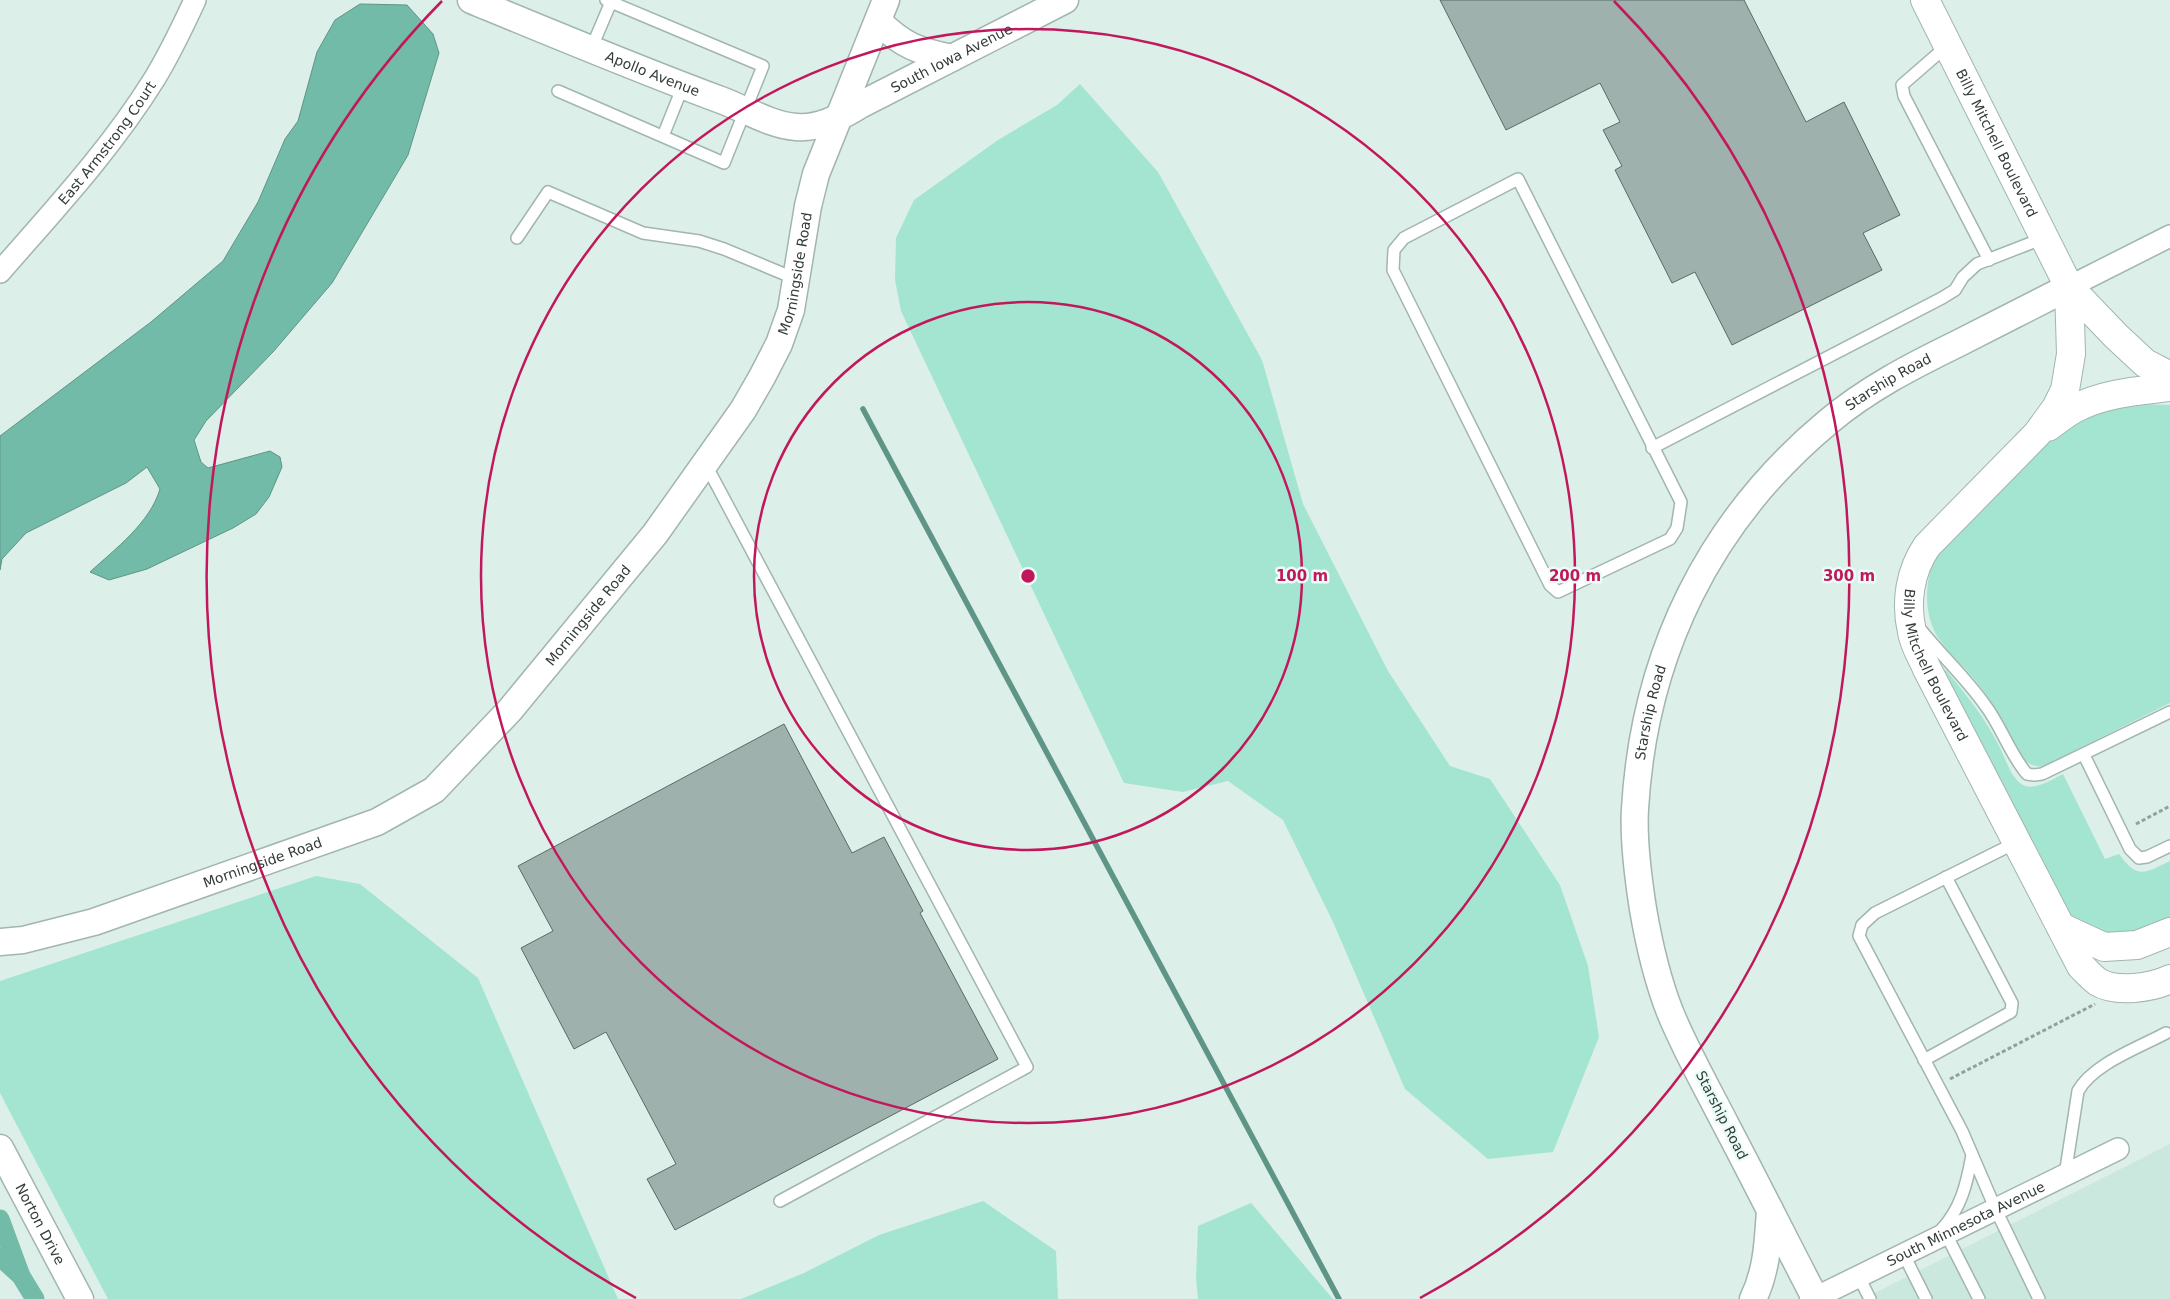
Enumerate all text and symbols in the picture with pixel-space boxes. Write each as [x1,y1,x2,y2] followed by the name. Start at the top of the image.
[888,20,1015,96] street label: South Iowa Avenue
[603,48,702,99] street label: Apollo Avenue
[1953,66,2041,220] street label: Billy Mitchell Boulevard
[55,78,159,208] street label: East Armstrong Court
[775,211,815,337] street label: Morningside Road
[1842,350,1934,414] street label: Starship Road
[542,562,634,669] street label: Morningside Road
[1019,567,1037,585] centre of rings
[1276,567,1328,585] text: 100 m
[1549,567,1601,585] text: 200 m
[1823,567,1875,585] text: 300 m
[1901,588,1971,744] street label: Billy Mitchell Boulevard
[1632,663,1669,761] street label: Starship Road
[201,834,324,891] street label: Morningside Road
[1693,1068,1751,1162] street label: Starship Road
[1884,1178,2047,1269] street label: South Minnesota Avenue
[12,1181,68,1267] street label: Norton Drive

